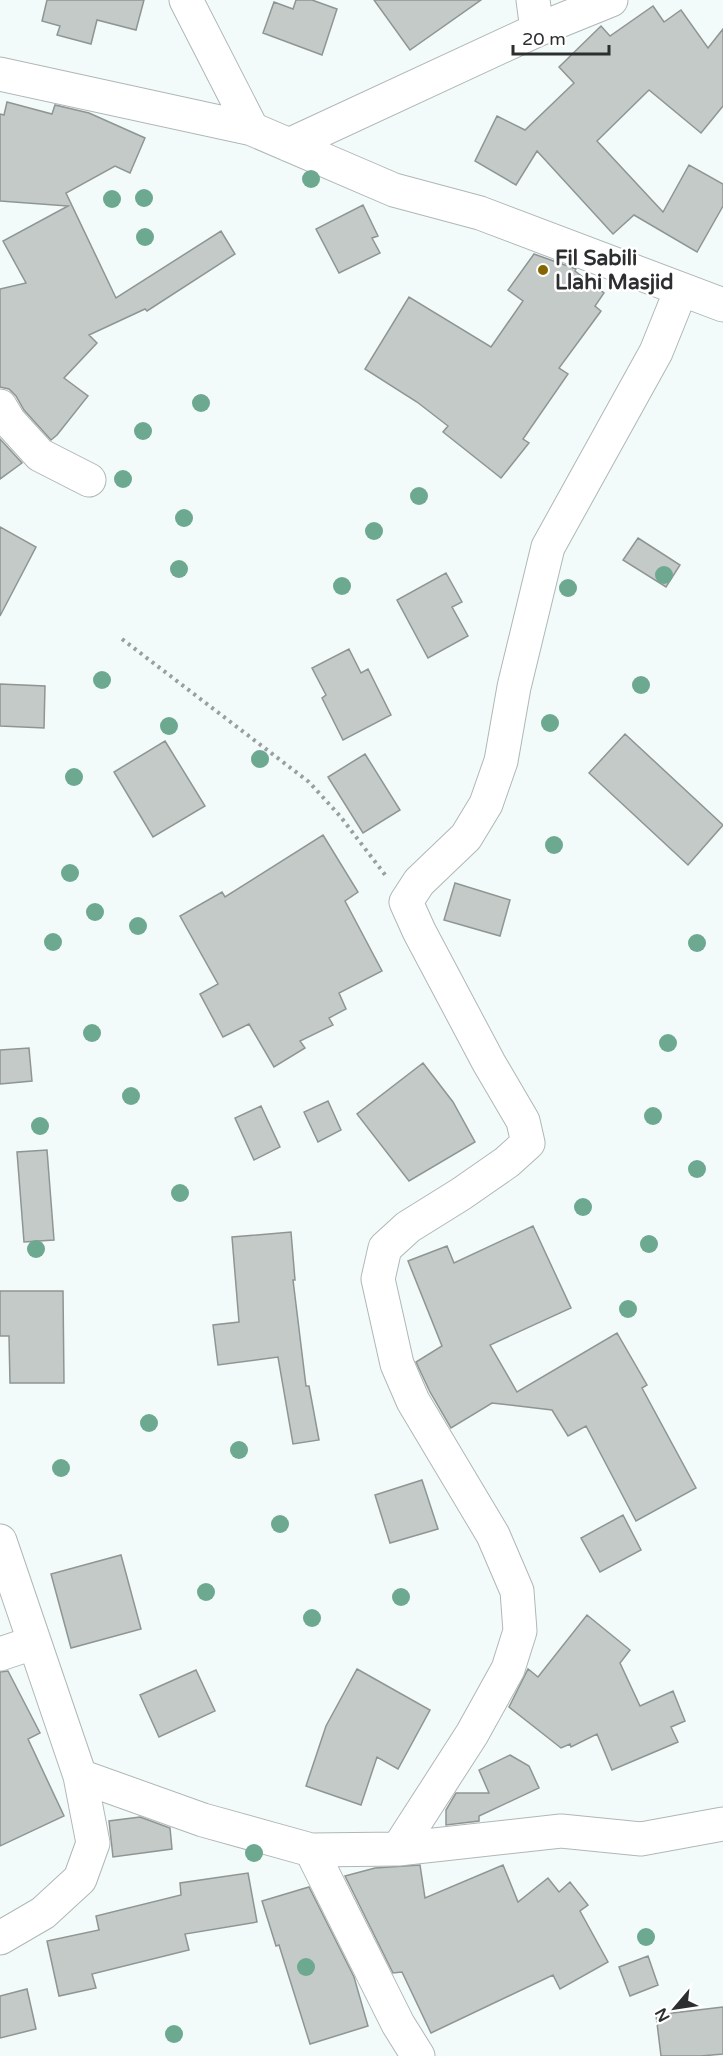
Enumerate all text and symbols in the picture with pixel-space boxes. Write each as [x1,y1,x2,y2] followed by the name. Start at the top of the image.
[513,18,609,56] scale bar
[522,28,566,50] text: 20 m
[555,246,674,295] place label: Fil Sabili Llahi Masjid
[536,263,550,277] marker: Fil Sabili Llahi Masjid
[645,1978,705,2038] north arrow
[651,2004,675,2025] text: N

